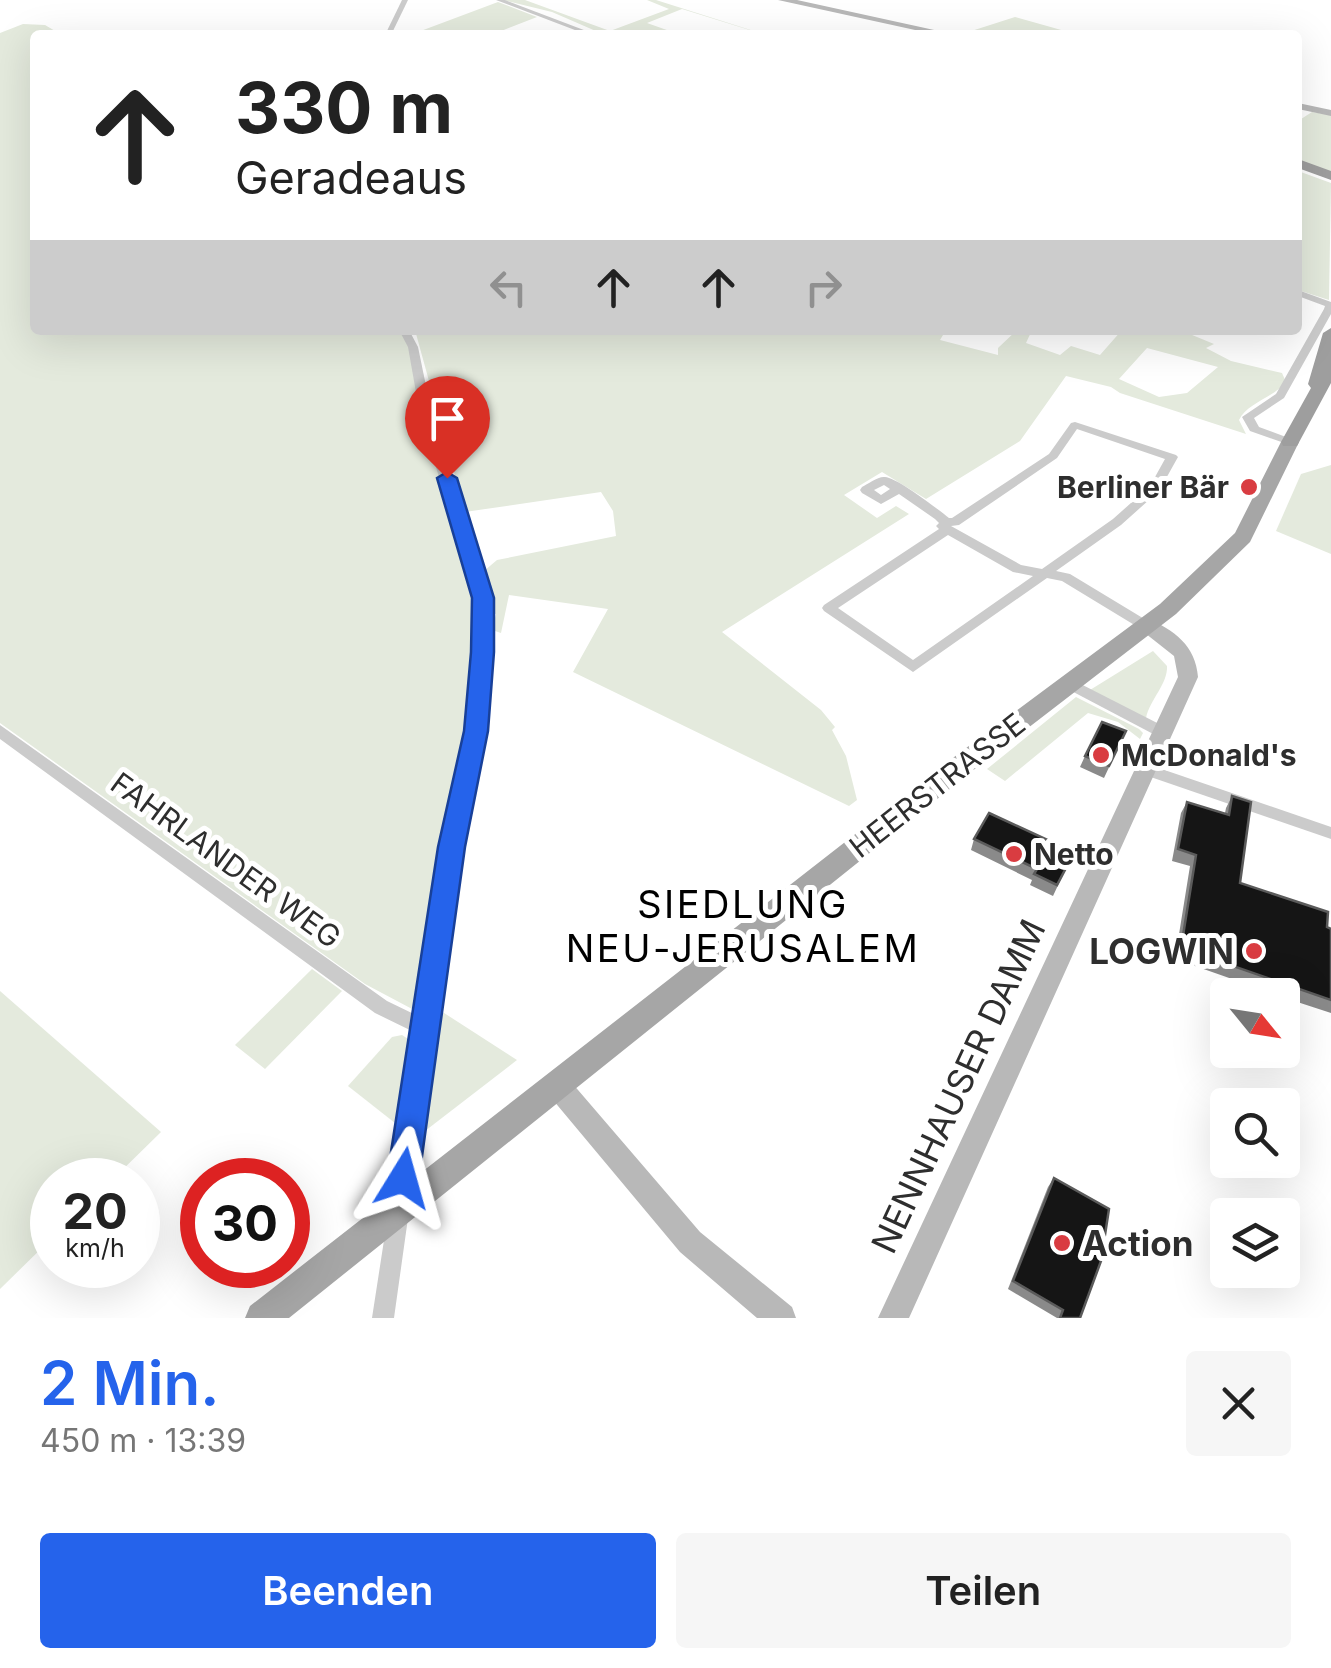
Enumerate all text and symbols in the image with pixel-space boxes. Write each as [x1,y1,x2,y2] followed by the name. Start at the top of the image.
[235,65,453,150] text: 330 m
[70,70,200,200] icon: ahead
[235,150,467,205] text: Geradeaus
[481,260,536,315] icon: left
[586,260,641,315] icon: ahead
[691,260,746,315] icon: ahead
[796,260,851,315] icon: right
[405,376,490,479] pin
[420,391,475,446] icon: arrive
[1057,469,1229,505] place label: Berliner Bär
[1238,476,1260,498] marker: Berliner Bär
[842,705,1032,865] street label: HEERSTRASSE
[1121,737,1297,773] place label: McDonald's
[1090,744,1112,766] marker: McDonald's
[104,765,348,955] street label: FAHRLANDER WEG
[1034,836,1114,872] place label: Netto
[1003,843,1025,865] marker: Netto
[566,881,920,971] district label: SIEDLUNG NEU-JERUSALEM
[862,913,1054,1259] street label: NENNHAUSER DAMM
[1089,930,1234,972] place label: LOGWIN
[1243,940,1265,962] marker: LOGWIN
[1210,978,1300,1068] north arrow
[1210,978,1300,1288] map controls
[1210,1088,1300,1178] button: search
[351,1126,455,1230] position arrow
[180,1158,310,1288] speed limit sign: 30
[62,1181,128,1241] text: 20
[1210,1198,1300,1288] button: layers
[1082,1222,1193,1264] place label: Action
[1051,1232,1073,1254] marker: Action
[65,1233,125,1263] text: km/h
[40,1347,219,1419] text: 2 Min.
[1186,1351,1291,1456] button: close
[40,1421,246,1460] text: 450 m · 13:39
[40,1533,656,1648] button: Beenden
[676,1533,1291,1648] button: Teilen

